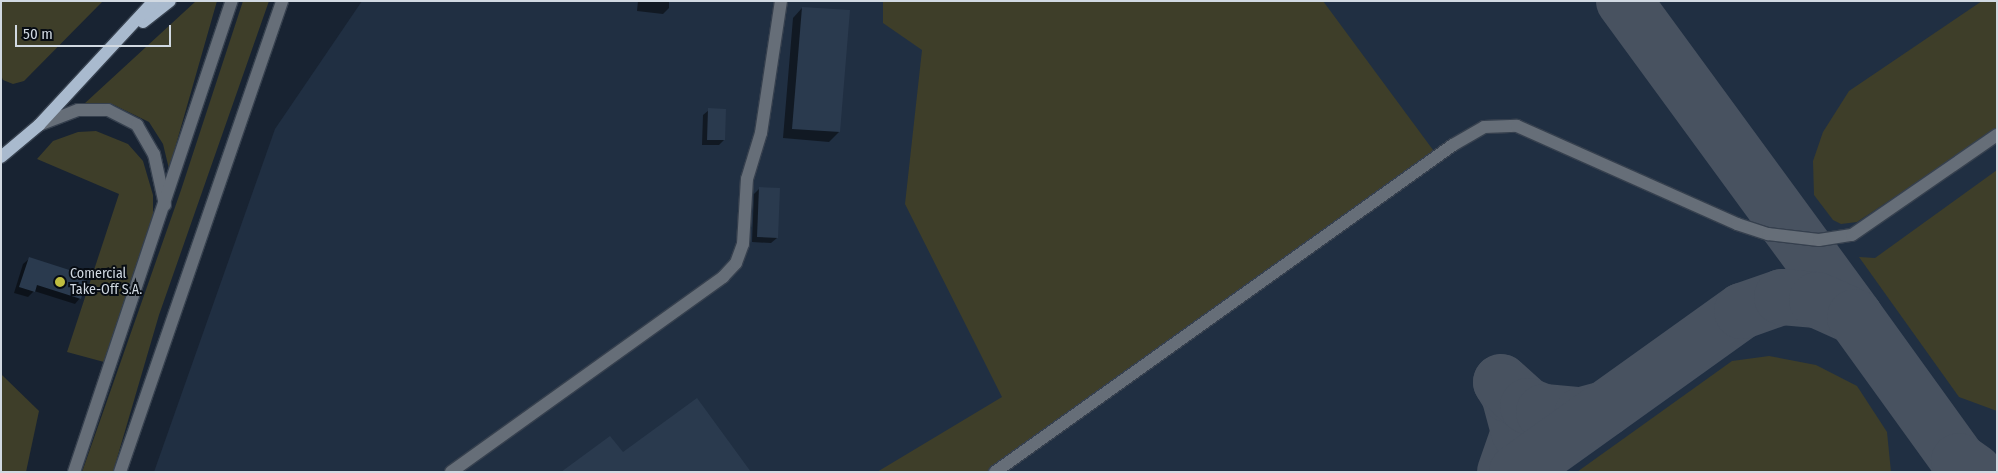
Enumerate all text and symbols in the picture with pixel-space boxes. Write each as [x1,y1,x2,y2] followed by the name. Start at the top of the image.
[18,15,174,47] scale bar
[23,25,53,43] text: 50 m
[70,266,142,298] place label: Comercial Take-Off S.A.
[54,276,66,288] marker: Comercial Take-Off S.A.

